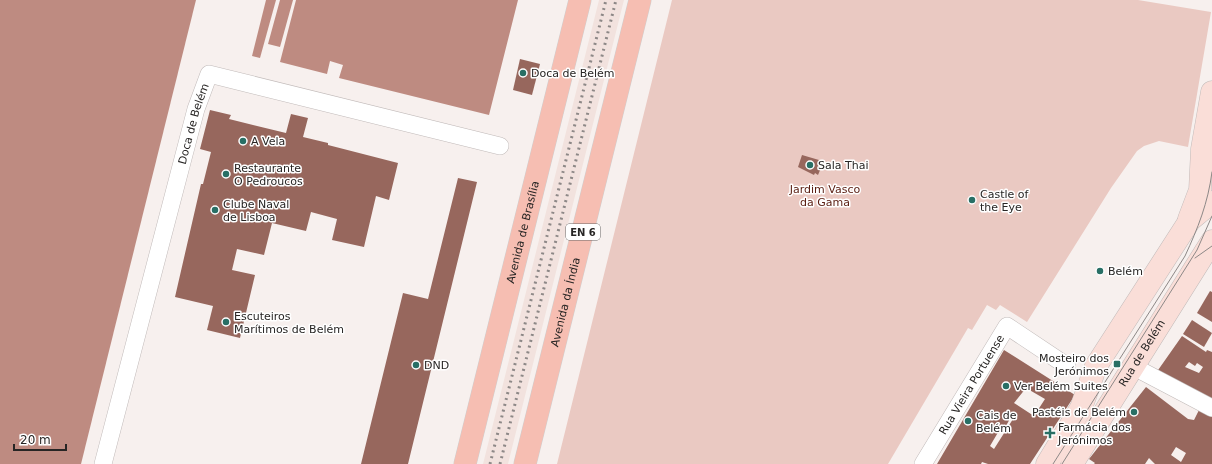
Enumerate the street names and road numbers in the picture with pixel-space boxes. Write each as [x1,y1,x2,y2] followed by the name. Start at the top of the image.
[176,82,212,166] street label: Doca de Belém
[504,180,542,285] street label: Avenida de Brasília
[566,224,600,240] road number: EN 6
[548,256,583,348] street label: Avenida da Índia
[1116,317,1168,389] street label: Rua de Belém
[936,332,1007,437] street label: Rua Vieira Portuense

